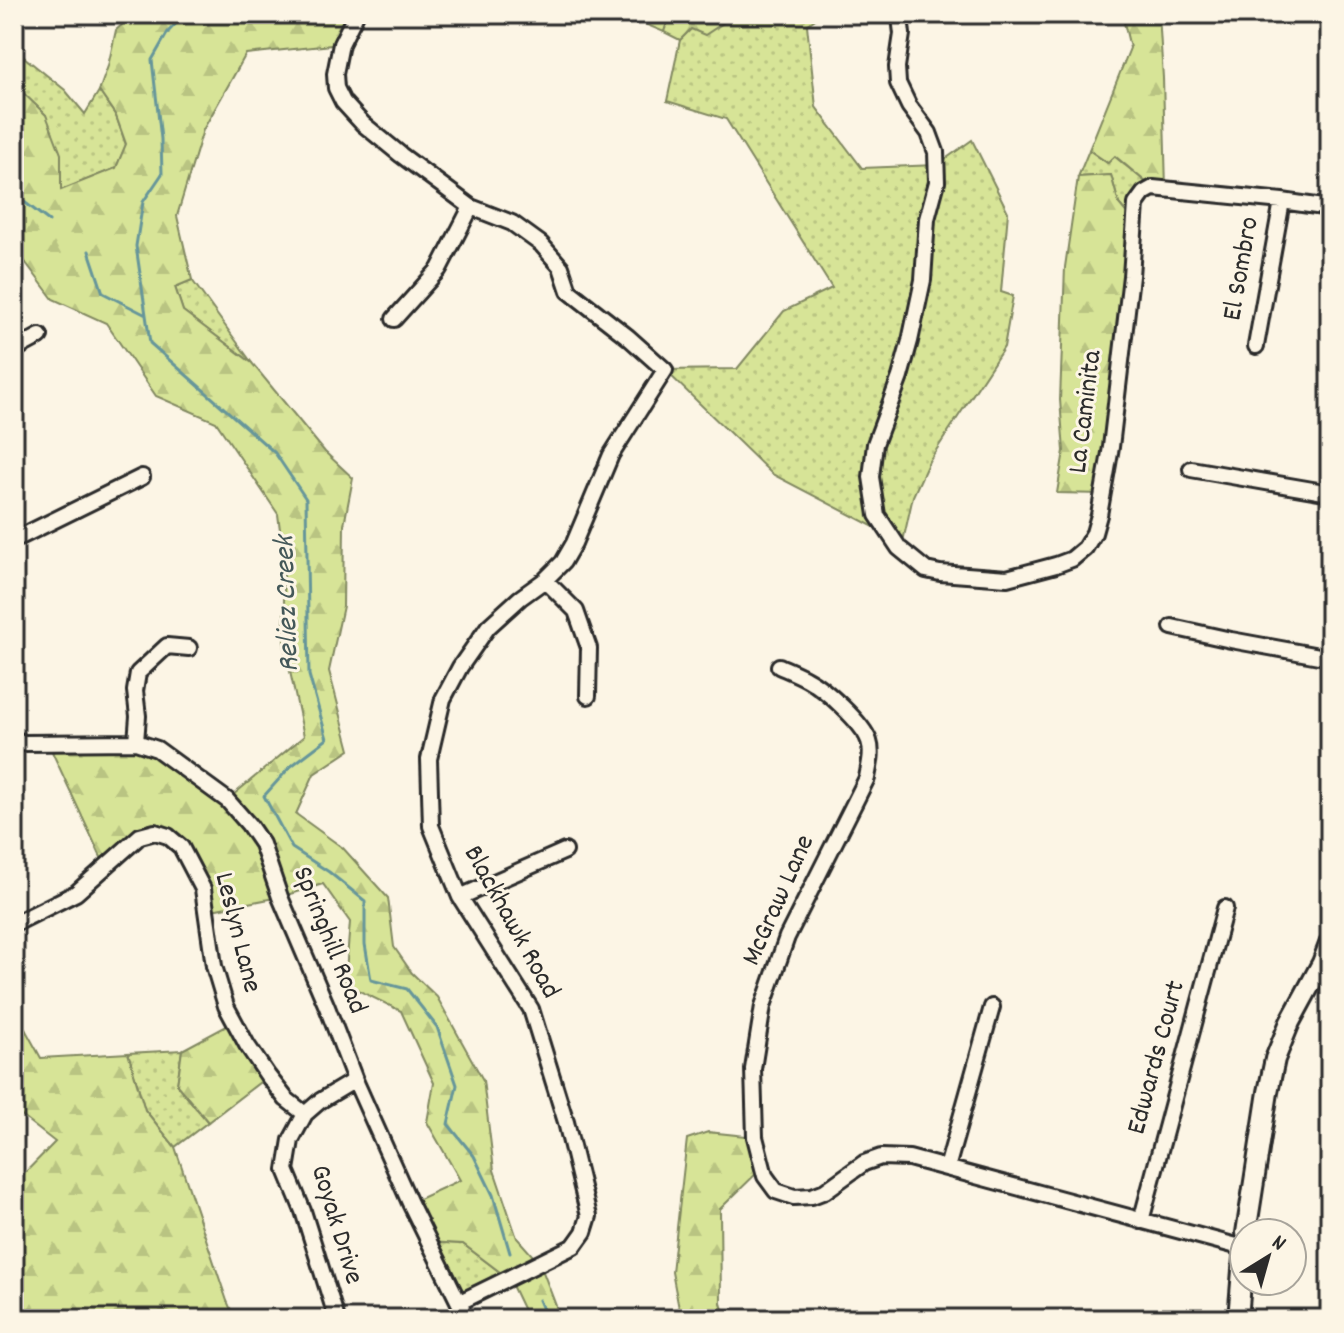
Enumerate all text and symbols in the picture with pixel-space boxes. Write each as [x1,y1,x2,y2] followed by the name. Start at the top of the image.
[1214,214,1272,324] street label: El Sombro
[1060,347,1115,476] street label: La Caminita
[265,532,313,673] water label: Reliez Creek
[733,829,827,973] street label: McGraw Lane
[451,839,569,1007] street label: Blackhawk Road
[280,861,376,1021] street label: Springhill Road
[202,869,270,997] street label: Leslyn Lane
[1118,977,1198,1139] street label: Edwards Court
[298,1160,372,1290] street label: Goyak Drive
[1228,1217,1308,1297] north arrow
[1264,1228,1292,1260] text: N

